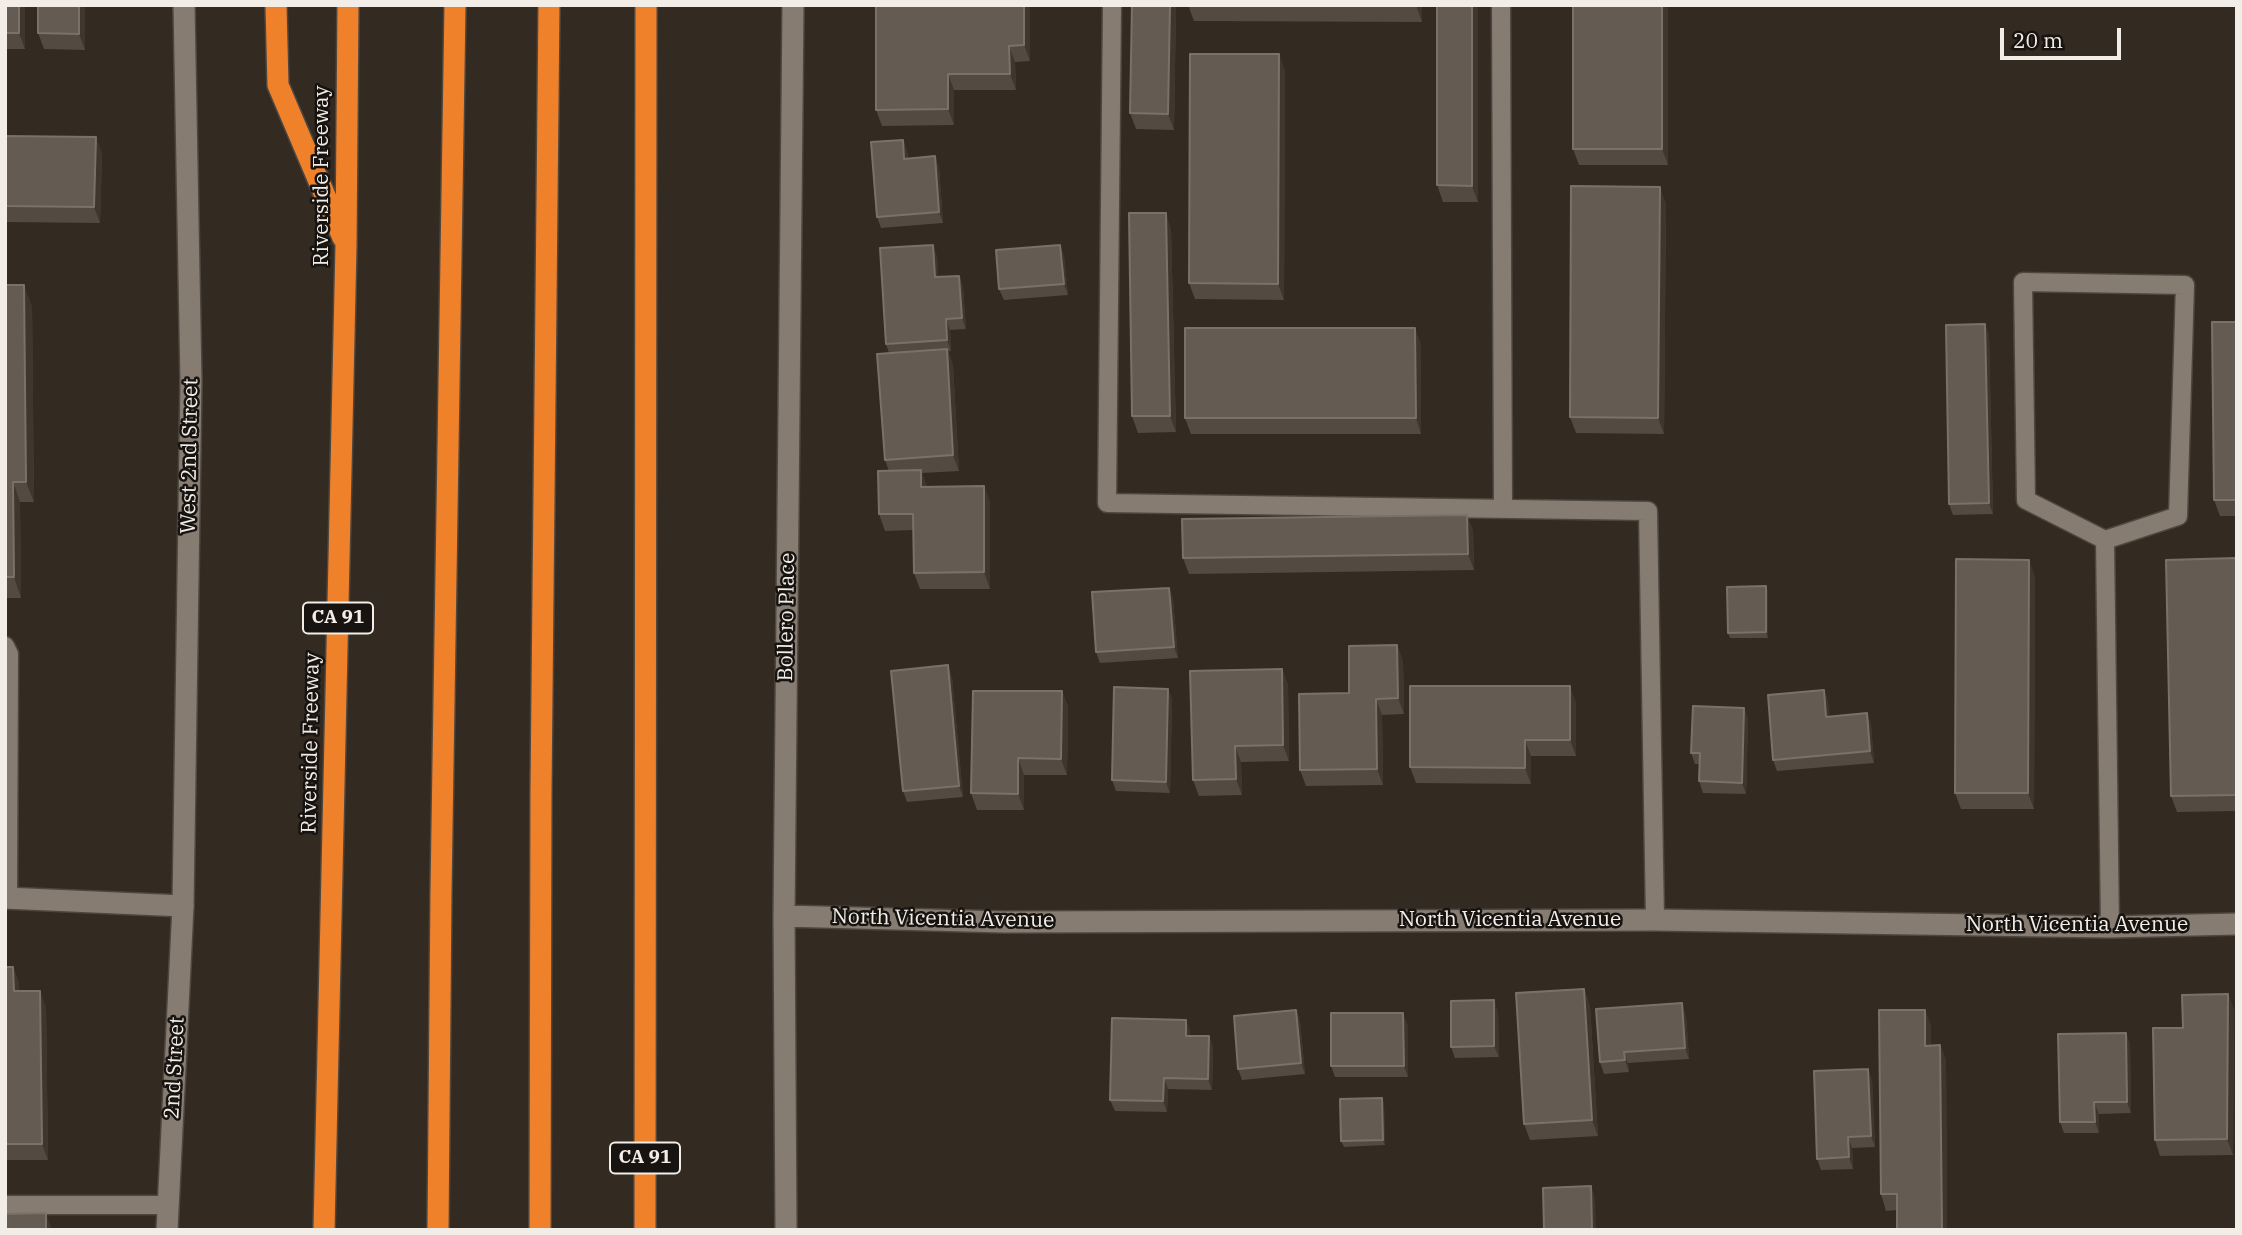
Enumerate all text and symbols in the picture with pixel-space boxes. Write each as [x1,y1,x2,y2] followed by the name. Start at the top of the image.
[2004,14,2125,58] scale bar
[2013,26,2063,54] text: 20 m
[309,85,335,267] street label: Riverside Freeway
[176,378,204,534] street label: West 2nd Street
[773,553,801,681] street label: Bollero Place
[303,603,373,634] road number: CA 91
[297,652,325,834] street label: Riverside Freeway
[831,904,1055,934] street label: North Vicentia Avenue
[1399,907,1621,933] street label: North Vicentia Avenue
[1966,912,2188,938] street label: North Vicentia Avenue
[160,1016,190,1120] street label: 2nd Street
[610,1142,680,1174] road number: CA 91

